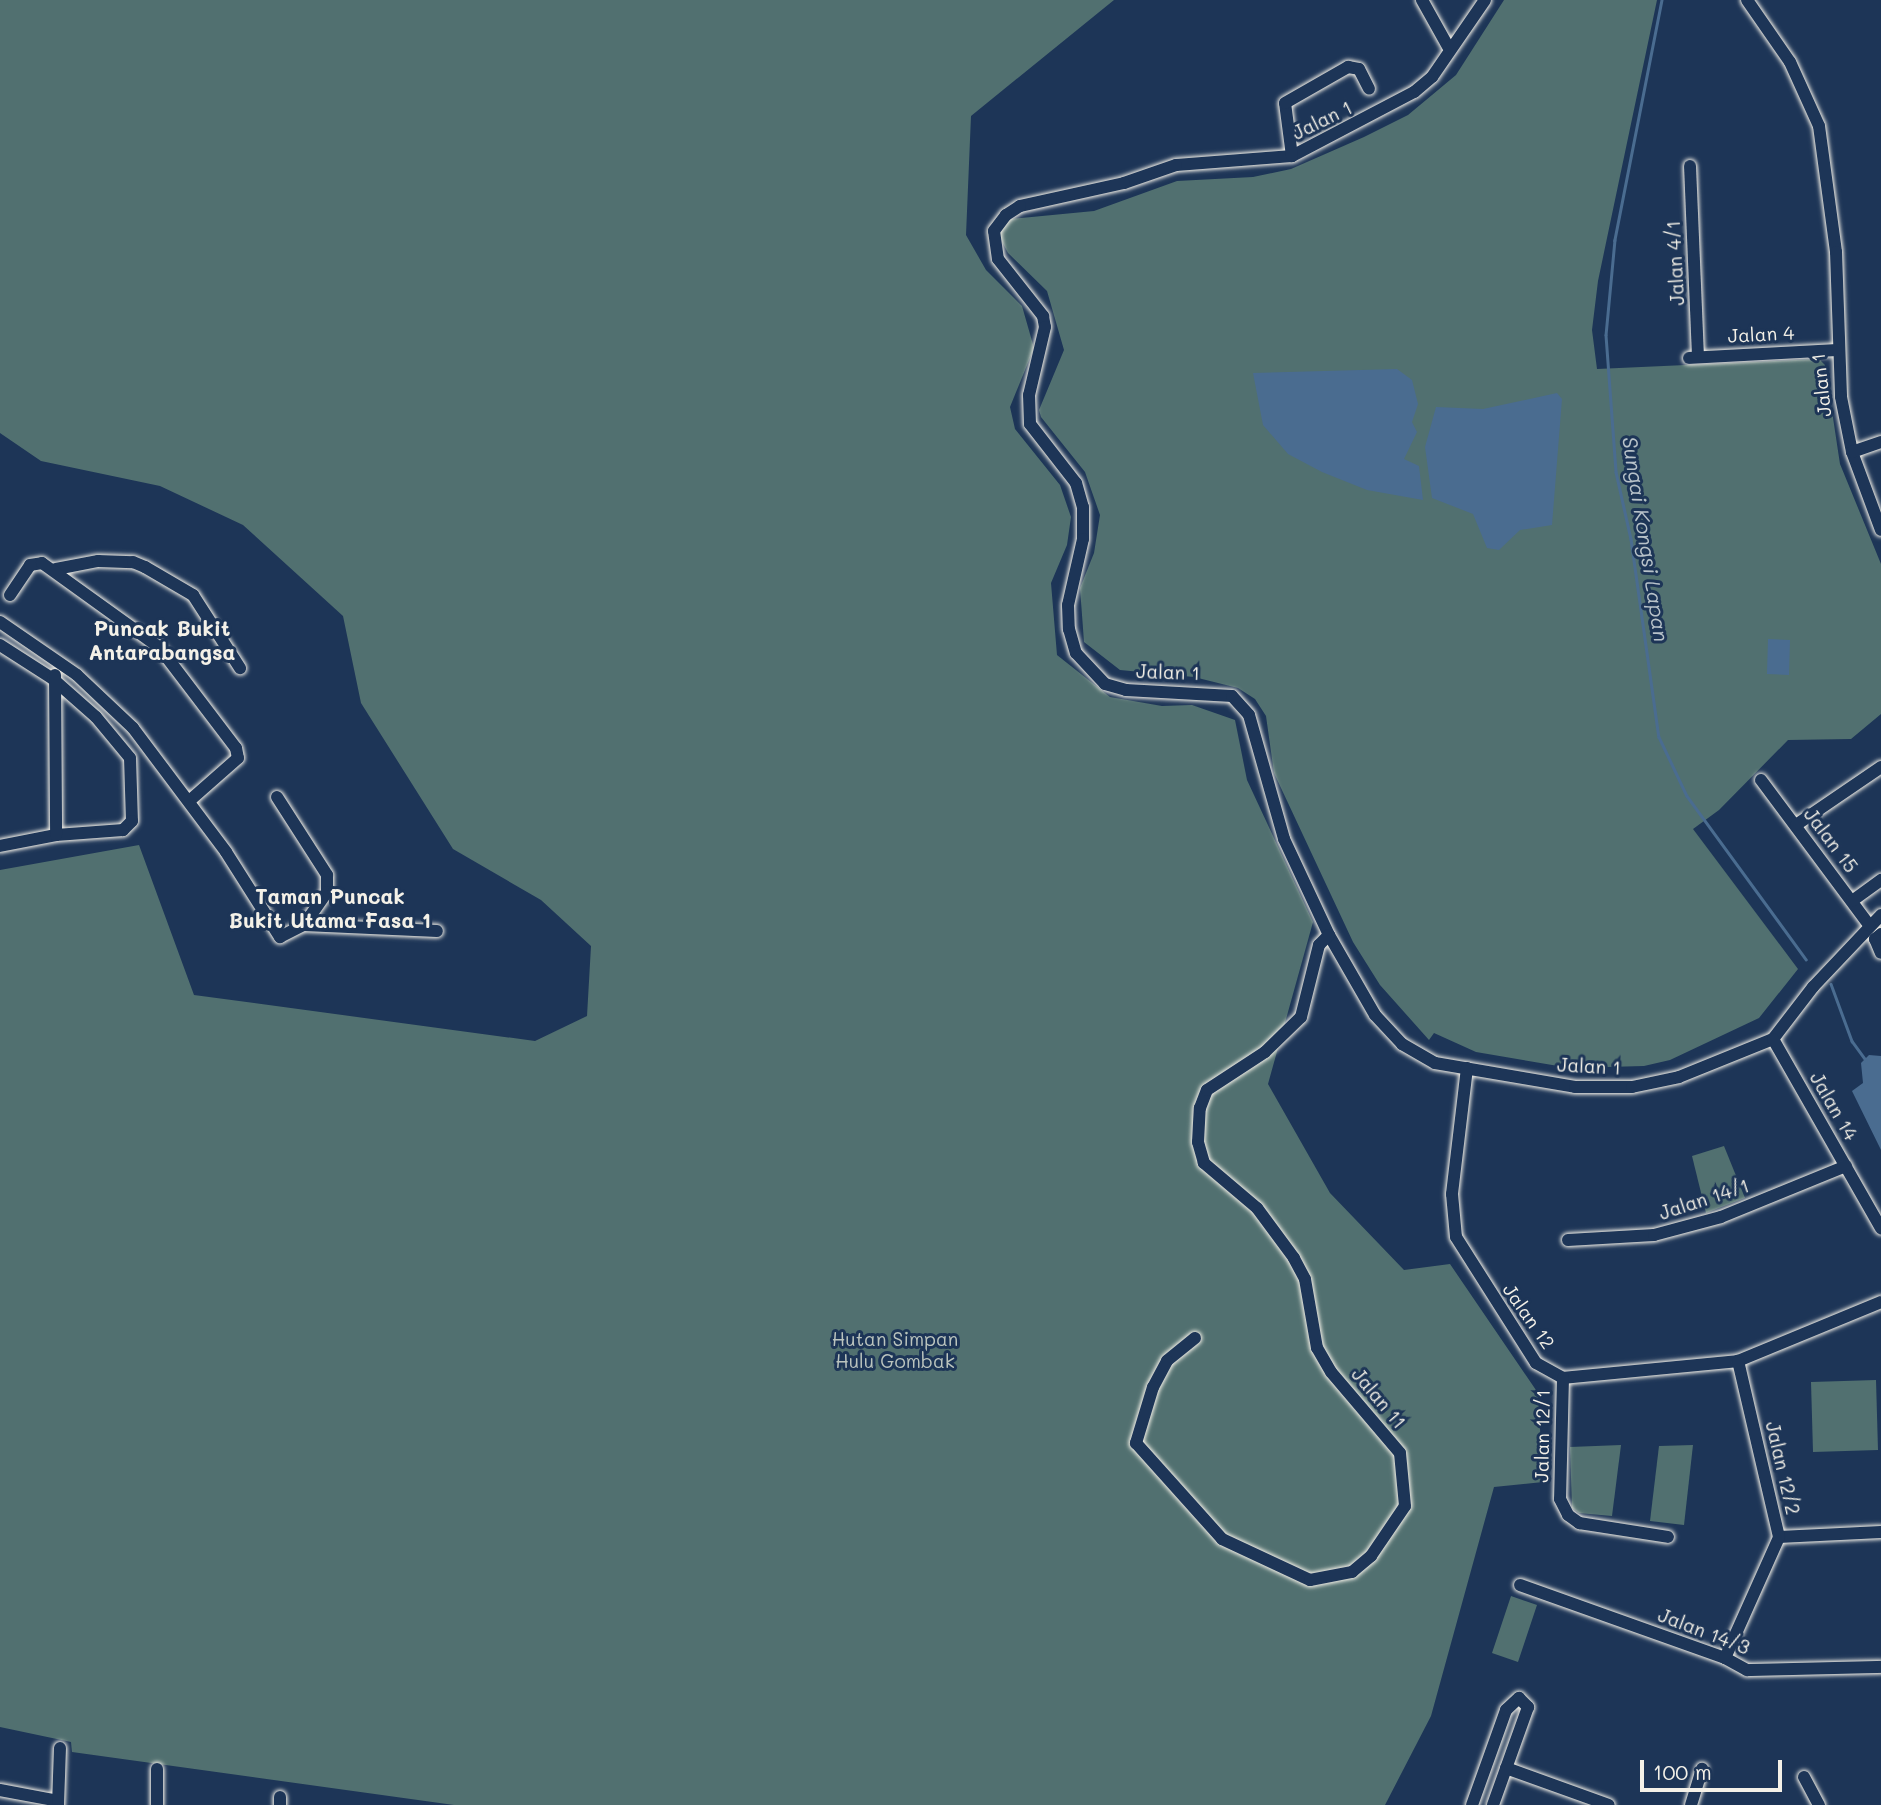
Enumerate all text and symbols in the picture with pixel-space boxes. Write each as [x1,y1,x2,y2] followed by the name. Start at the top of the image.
[1288,96,1356,144] street label: Jalan 1
[1661,220,1689,306] street label: Jalan 4/1
[1727,321,1795,347] street label: Jalan 4
[1806,352,1836,418] street label: Jalan 1
[1617,435,1675,643] water label: Sungai Kongsi Lapan
[88,615,236,665] district label: Puncak Bukit Antarabangsa
[1136,659,1200,685] street label: Jalan 1
[1799,803,1863,877] street label: Jalan 15
[229,883,431,933] district label: Taman Puncak Bukit Utama Fasa 1
[1556,1053,1622,1079] street label: Jalan 1
[1805,1068,1863,1144] street label: Jalan 14
[1656,1174,1752,1224] street label: Jalan 14/1
[1498,1279,1560,1353] street label: Jalan 12
[832,1328,958,1372] park label: Hutan Simpan Hulu Gombak
[1347,1363,1411,1433] street label: Jalan 11
[1530,1389,1554,1483] street label: Jalan 12/1
[1761,1419,1805,1517] street label: Jalan 12/2
[1655,1603,1753,1659] street label: Jalan 14/3
[1643,1745,1785,1789] scale bar
[1653,1758,1712,1785] text: 100 m

